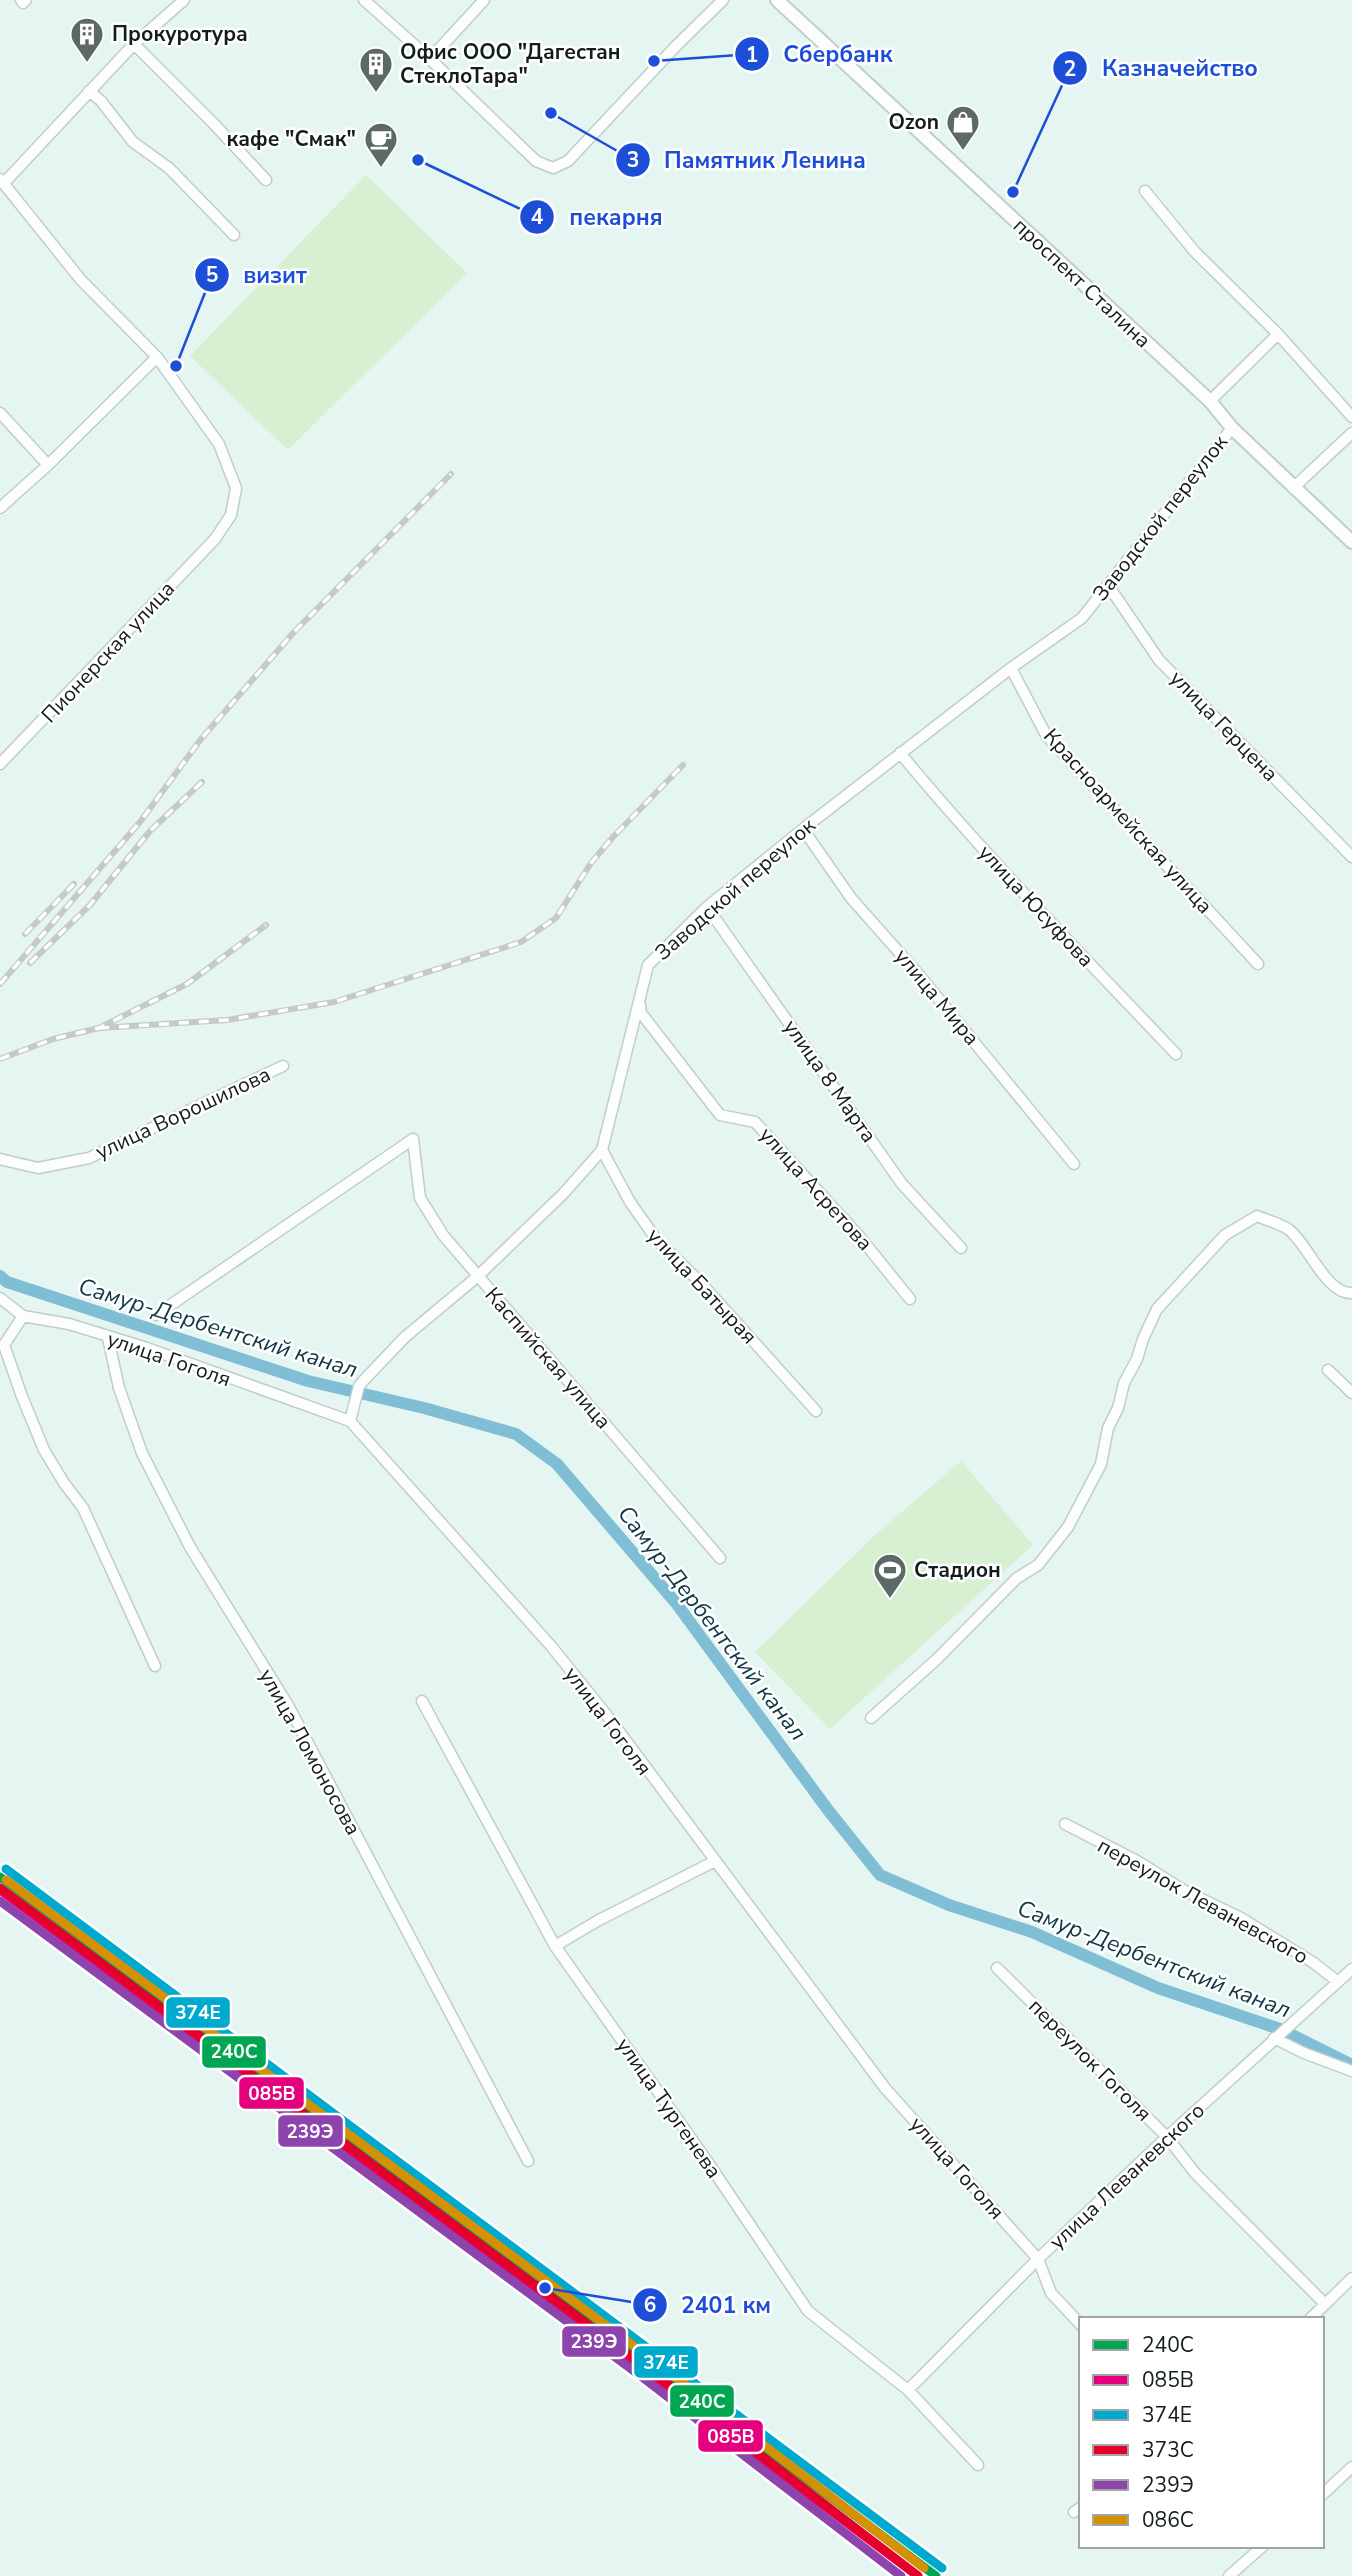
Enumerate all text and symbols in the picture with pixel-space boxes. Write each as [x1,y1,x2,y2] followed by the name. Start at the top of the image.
[68,15,106,64] building icon: Прокуротура
[112,20,248,48] place label: Прокуротура
[734,32,907,76] callout: Сбербанк
[400,38,621,90] place label: Офис ООО "Дагестан СтеклоТара"
[783,39,893,70] text: Сбербанк
[746,41,758,69] text: 1
[357,45,395,94] building icon: Офис ООО "Дагестан СтеклоТара"
[1053,46,1271,90] callout: Казначейство
[1102,53,1258,84] text: Казначейство
[1064,55,1076,83] text: 2
[944,103,982,152] shop icon: Ozon
[888,108,939,136] place label: Ozon
[362,120,400,169] cafe icon: кафе "Смак"
[227,125,356,153] place label: кафе "Смак"
[615,138,880,182] callout: Памятник Ленина
[664,145,866,176] text: Памятник Ленина
[627,146,639,174] text: 3
[520,195,676,239] callout: пекарня
[569,202,663,233] text: пекарня
[531,203,544,231] text: 4
[1007,212,1157,354] street label: проспект Сталина
[195,253,321,297] callout: визит
[243,260,307,291] text: визит
[206,261,218,289] text: 5
[1086,428,1234,607] street label: Заводской переулок
[35,575,181,729] street label: Пионерская улица
[1164,664,1284,788] street label: улица Герцена
[1037,722,1219,920] street label: Красноармейская улица
[649,811,822,966] street label: Заводской переулок
[972,839,1100,973] street label: улица Юсуфова
[888,943,986,1051] street label: улица Мира
[777,1014,883,1148] street label: улица 8 Марта
[91,1060,275,1166] street label: улица Ворошилова
[753,1121,879,1257] street label: улица Асретова
[641,1222,763,1350] street label: улица Батырая
[75,1271,361,1385] water label: Самур-Дербентский канал
[479,1281,617,1435] street label: Каспийская улица
[104,1325,234,1393] street label: улица Гоголя
[610,1499,814,1747] water label: Самур-Дербентский канал
[871,1551,909,1600] sports icon: Стадион
[914,1556,1001,1584] place label: Стадион
[558,1661,658,1781] street label: улица Гоголя
[253,1664,367,1840] street label: улица Ломоносова
[1093,1831,1313,1971] street label: переулок Леваневского
[1013,1892,1295,2026] water label: Самур-Дербентский канал
[1022,1992,1158,2128] street label: переулок Гоголя
[165,1996,231,2029] line badge: 374Е
[175,2000,221,2026] text: 374Е
[610,2032,728,2184] street label: улица Тургенева
[201,2035,267,2069] line badge: 240С
[210,2039,258,2065] text: 240С
[238,2076,305,2110] line badge: 085В
[248,2081,296,2107] text: 085В
[1043,2097,1211,2255] street label: улица Леваневского
[903,2111,1011,2225] street label: улица Гоголя
[277,2114,344,2148] line badge: 239Э
[286,2119,334,2145] text: 239Э
[632,2283,785,2327] callout: 2401 км
[681,2290,771,2321] text: 2401 км
[644,2291,656,2319] text: 6
[1079,2317,1324,2548] legend
[561,2325,627,2358] line badge: 239Э
[570,2329,618,2355] text: 239Э
[1142,2331,1194,2359] text: 240С
[633,2345,699,2379] line badge: 374Е
[643,2350,689,2376] text: 374Е
[1142,2366,1194,2394] text: 085В
[669,2384,735,2418] line badge: 240С
[678,2389,726,2415] text: 240С
[1142,2401,1192,2429] text: 374Е
[697,2419,764,2453] line badge: 085В
[707,2424,755,2450] text: 085В
[1142,2436,1194,2464] text: 373C
[1142,2471,1194,2499] text: 239Э
[1142,2506,1194,2534] text: 086С

